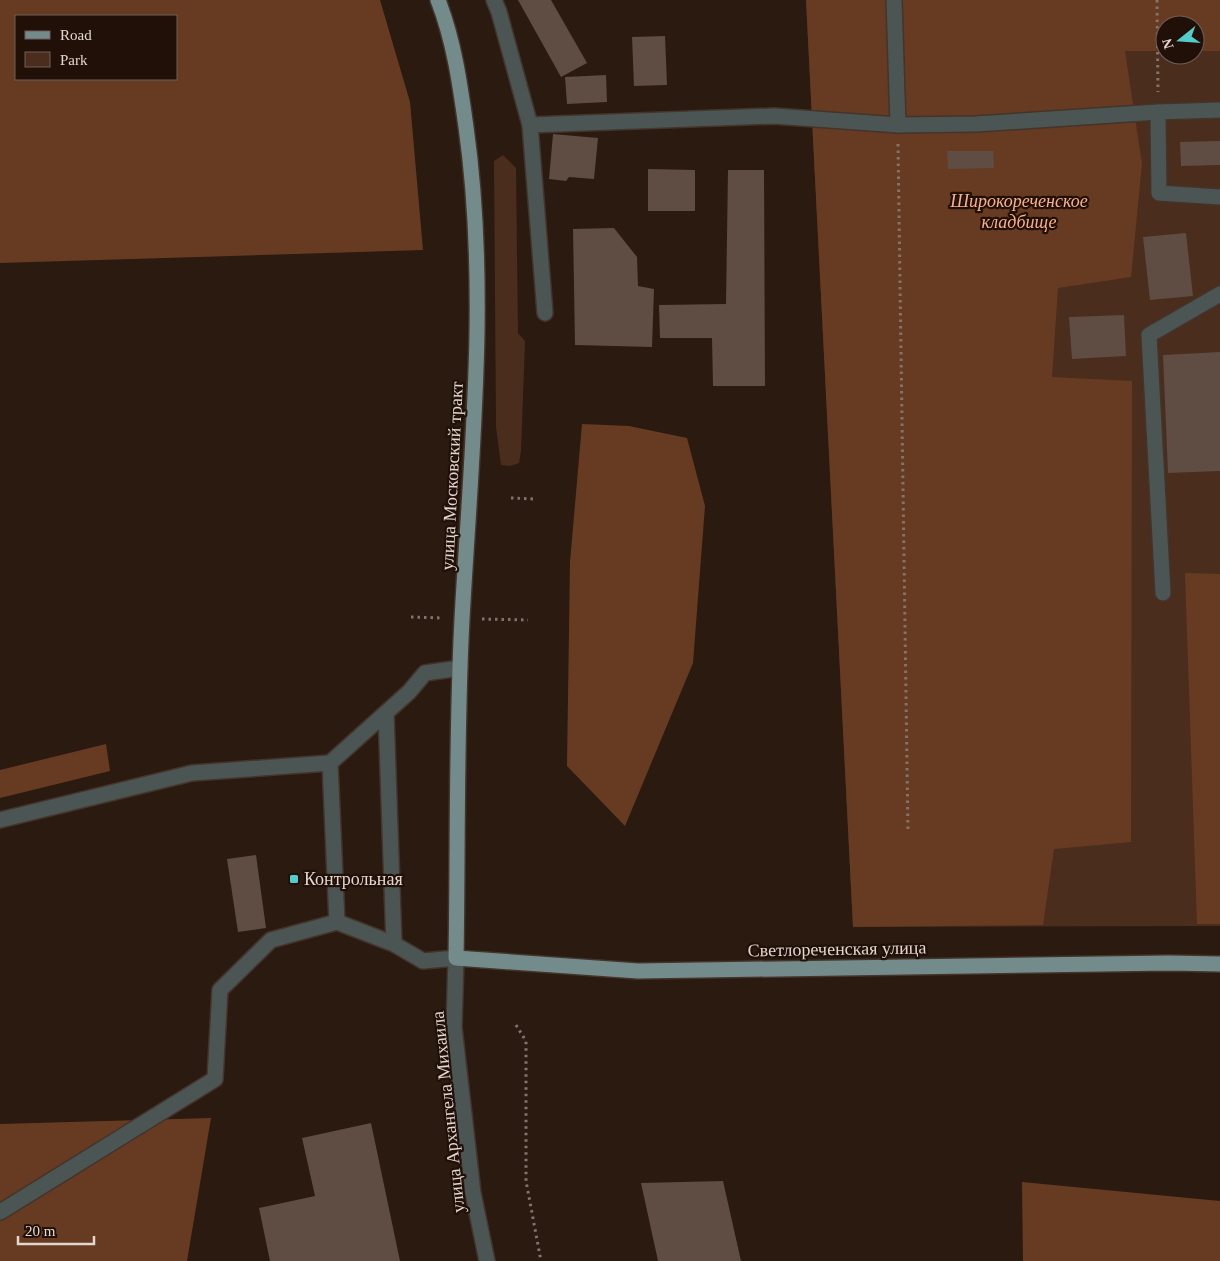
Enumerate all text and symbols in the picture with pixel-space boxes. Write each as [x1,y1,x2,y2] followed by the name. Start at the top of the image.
[15,15,178,80] legend
[1155,15,1205,65] north arrow
[60,27,92,43] text: Road
[1159,37,1177,51] text: N
[60,52,88,68] text: Park
[949,191,1088,232] park label: Широкореченское кладбище
[437,381,467,571] street label: улица Московский тракт
[304,869,403,889] place label: Контрольная
[288,873,300,885] marker: Контрольная
[747,937,927,961] street label: Светлореченская улица
[427,1010,469,1214] street label: улица Архангела Михаила
[18,1214,94,1246] scale bar
[25,1223,56,1239] text: 20 m

